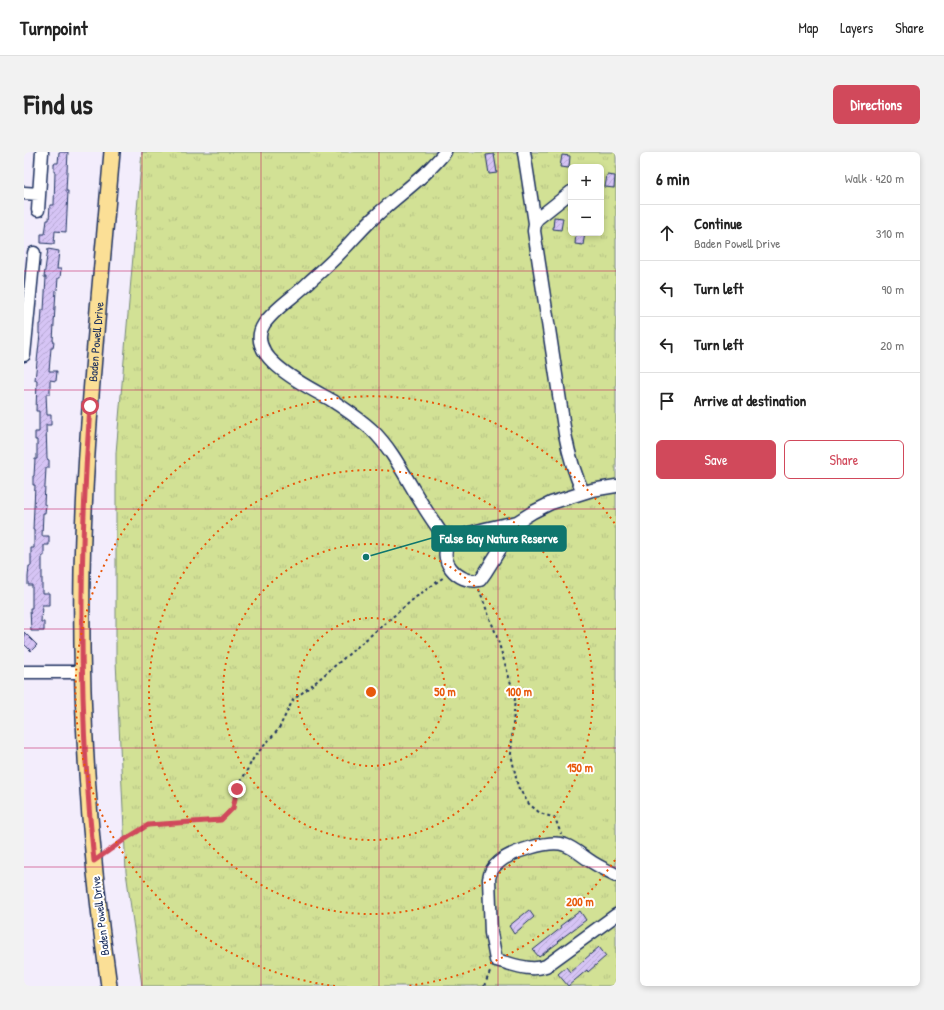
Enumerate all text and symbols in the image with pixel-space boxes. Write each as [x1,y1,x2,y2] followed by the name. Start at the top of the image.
[20,15,88,41] text: Turnpoint
[798,18,818,37] text: Map
[840,18,873,37] text: Layers
[895,18,924,37] text: Share
[24,85,93,123] text: Find us
[833,85,920,124] button: Directions
[568,164,604,236] map controls
[568,164,604,200] button: +
[656,167,690,190] text: 6 min
[845,169,904,187] text: Walk · 420 m
[568,200,604,236] button: −
[694,213,742,234] text: Continue
[656,222,678,244] icon: ahead
[876,224,904,242] text: 310 m
[694,234,781,252] text: Baden Powell Drive
[656,278,678,300] icon: left
[694,278,744,299] text: Turn left
[882,280,904,298] text: 90 m
[84,301,107,382] street label: Baden Powell Drive
[656,334,678,356] icon: left
[694,334,744,355] text: Turn left
[880,336,904,354] text: 20 m
[656,390,678,412] icon: arrive
[694,390,806,411] text: Arrive at destination
[81,397,99,415] route start
[656,440,776,479] button: Save
[784,440,904,479] button: Share
[432,526,566,551] callout: False Bay Nature Reserve
[439,529,559,548] text: False Bay Nature Reserve
[434,683,456,700] text: 50 m
[506,683,532,700] text: 100 m
[364,685,378,699] centre of rings
[567,759,593,776] text: 150 m
[228,780,246,798] route end
[87,875,113,957] street label: Baden Powell Drive
[566,893,594,910] text: 200 m

